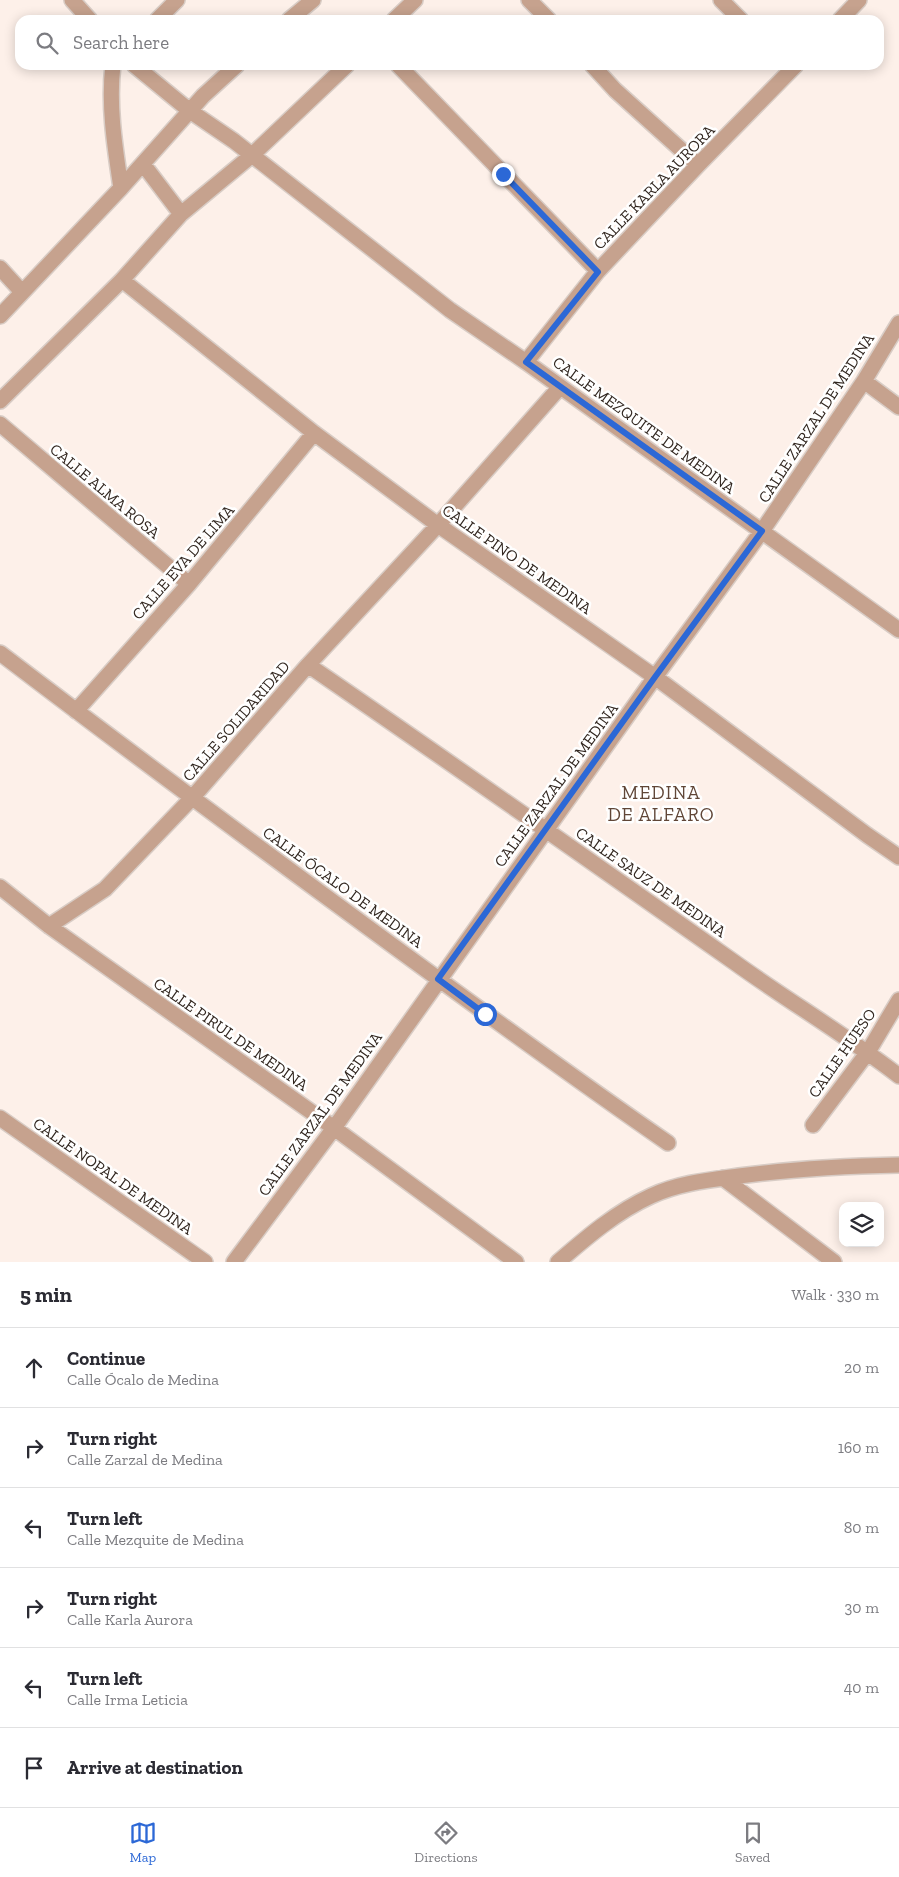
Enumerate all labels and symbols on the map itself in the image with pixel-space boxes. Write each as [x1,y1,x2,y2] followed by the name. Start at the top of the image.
[589,120,719,253] street label: CALLE KARLA AURORA
[492,163,515,186] route end
[754,329,878,506] street label: CALLE ZARZAL DE MEDINA
[549,352,739,498] street label: CALLE MEZQUITE DE MEDINA
[46,440,164,543] street label: CALLE ALMA ROSA
[128,500,238,623] street label: CALLE EVA DE LIMA
[439,500,596,618] street label: CALLE PINO DE MEDINA
[178,657,294,785] street label: CALLE SOLIDARIDAD
[490,699,622,871] street label: CALLE ZARZAL DE MEDINA
[607,781,715,826] district label: MEDINA DE ALFARO
[259,823,427,952] street label: CALLE ÓCALO DE MEDINA
[572,823,730,942] street label: CALLE SAUZ DE MEDINA
[150,973,312,1095] street label: CALLE PIRUL DE MEDINA
[474,1003,497,1026] route start
[804,1005,880,1101] street label: CALLE HUESO
[254,1028,386,1200] street label: CALLE ZARZAL DE MEDINA
[29,1114,197,1239] street label: CALLE NOPAL DE MEDINA

